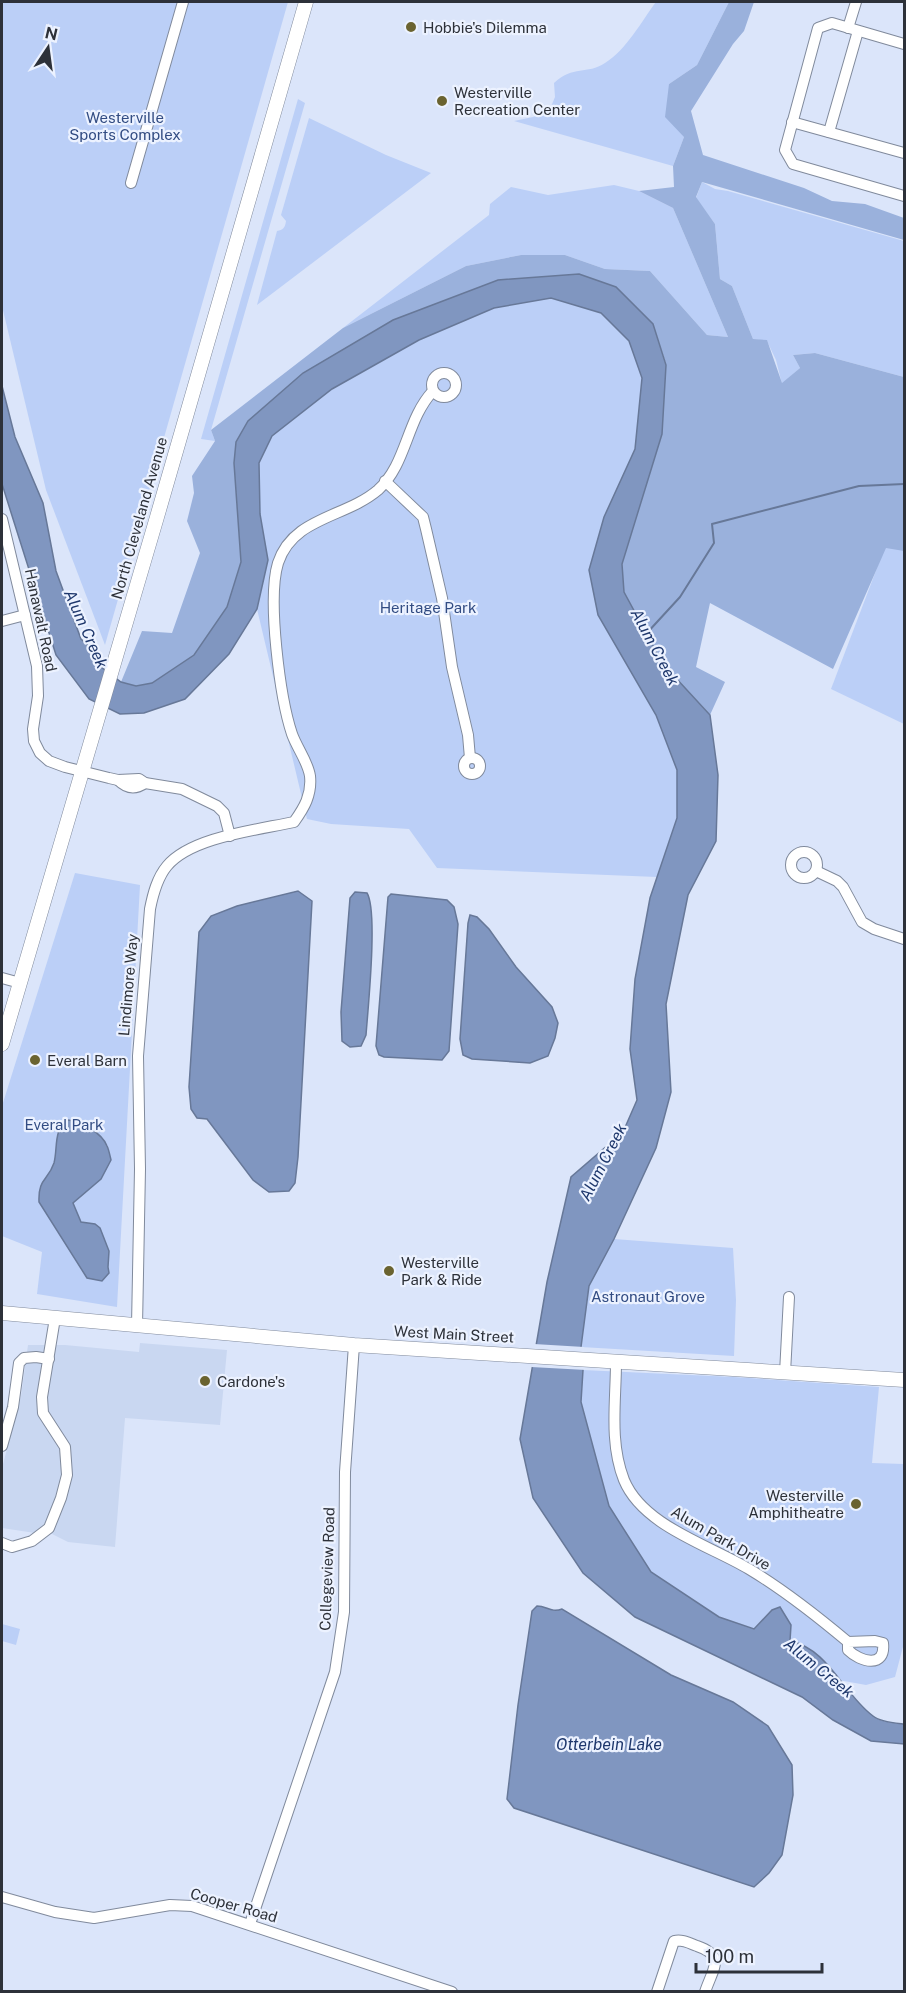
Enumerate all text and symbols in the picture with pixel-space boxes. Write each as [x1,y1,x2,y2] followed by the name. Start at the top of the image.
[18,18,78,78] north arrow
[423,19,547,36] place label: Hobbie's Dilemma
[404,20,418,34] marker: Hobbie's Dilemma
[43,23,59,45] text: N
[454,84,580,118] place label: Westerville Recreation Center
[435,94,449,108] marker: Westerville Recreation Center
[69,109,181,143] park label: Westerville Sports Complex
[108,435,170,601] street label: North Cleveland Avenue
[22,567,60,673] street label: Hanawalt Road
[60,587,112,672] water label: Alum Creek
[380,599,476,616] park label: Heritage Park
[627,605,683,689] water label: Alum Creek
[115,933,141,1037] street label: Lindimore Way
[47,1052,127,1069] place label: Everal Barn
[28,1053,42,1067] marker: Everal Barn
[24,1116,104,1133] park label: Everal Park
[575,1120,631,1204] water label: Alum Creek
[401,1254,482,1288] place label: Westerville Park & Ride
[382,1264,396,1278] marker: Westerville Park & Ride
[591,1288,705,1305] park label: Astronaut Grove
[393,1322,515,1346] street label: West Main Street
[217,1373,285,1390] place label: Cardone's
[198,1374,212,1388] marker: Cardone's
[748,1487,844,1521] place label: Westerville Amphitheatre
[849,1497,863,1511] marker: Westerville Amphitheatre
[668,1503,774,1573] street label: Alum Park Drive
[316,1507,338,1631] street label: Collegeview Road
[780,1634,858,1702] water label: Alum Creek
[556,1735,662,1754] water label: Otterbein Lake
[189,1884,279,1926] street label: Cooper Road
[696,1936,822,1974] scale bar
[705,1946,754,1967] text: 100 m

